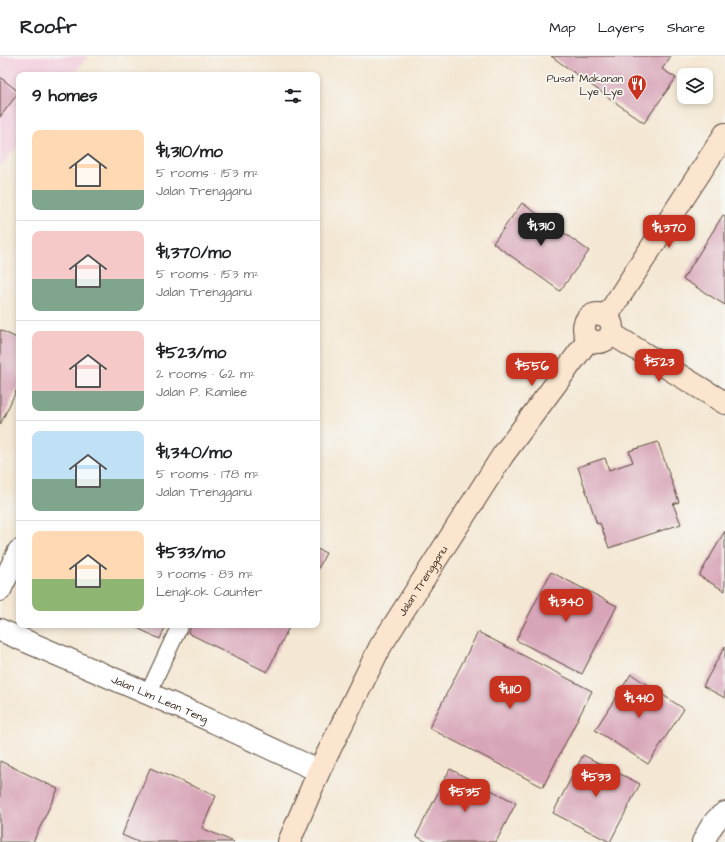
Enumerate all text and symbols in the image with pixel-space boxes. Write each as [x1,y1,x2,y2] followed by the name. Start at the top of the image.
[20,14,77,41] text: Roofr
[549,18,576,38] text: Map
[598,18,645,38] text: Layers
[667,18,705,38] text: Share
[677,68,713,104] map controls
[677,68,713,104] button: layers
[547,71,623,100] place label: Pusat Makanan Lye Lye
[626,73,648,101] restaurant icon: Pusat Makanan Lye Lye
[32,84,97,108] text: 9 homes
[282,85,304,107] icon: filters
[156,140,223,164] text: $1,310/mo
[64,146,112,194] icon: home
[156,164,259,182] text: 5 rooms · 153 m²
[156,182,252,200] text: Jalan Trengganu
[508,213,574,247] pin: $1,310
[636,215,702,249] pin: $1,370
[527,217,555,235] text: $1,310
[652,219,686,237] text: $1,370
[156,241,231,265] text: $1,370/mo
[64,247,112,295] icon: home
[156,265,259,283] text: 5 rooms · 153 m²
[156,283,252,301] text: Jalan Trengganu
[156,341,226,365] text: $523/mo
[64,347,112,395] icon: home
[635,349,683,383] pin: $523
[508,353,556,387] pin: $556
[644,353,674,371] text: $523
[515,357,549,375] text: $556
[156,365,255,383] text: 2 rooms · 62 m²
[156,383,247,401] text: Jalan P. Ramlee
[156,441,232,465] text: $1,340/mo
[64,447,112,495] icon: home
[156,465,259,483] text: 5 rooms · 178 m²
[156,483,252,501] text: Jalan Trengganu
[156,541,225,565] text: $533/mo
[395,542,451,619] street label: Jalan Trengganu
[64,547,112,595] icon: home
[156,565,254,583] text: 3 rooms · 83 m²
[156,583,262,601] text: Lengkok Caunter
[533,589,599,623] pin: $1,340
[549,593,583,611] text: $1,340
[109,672,211,728] street label: Jalan Lim Lean Teng
[477,676,543,710] pin: $1,110
[499,680,521,698] text: $1,110
[606,685,672,719] pin: $1,410
[624,689,654,707] text: $1,410
[572,764,620,798] pin: $533
[581,768,611,786] text: $533
[441,779,489,813] pin: $535
[449,783,481,801] text: $535

